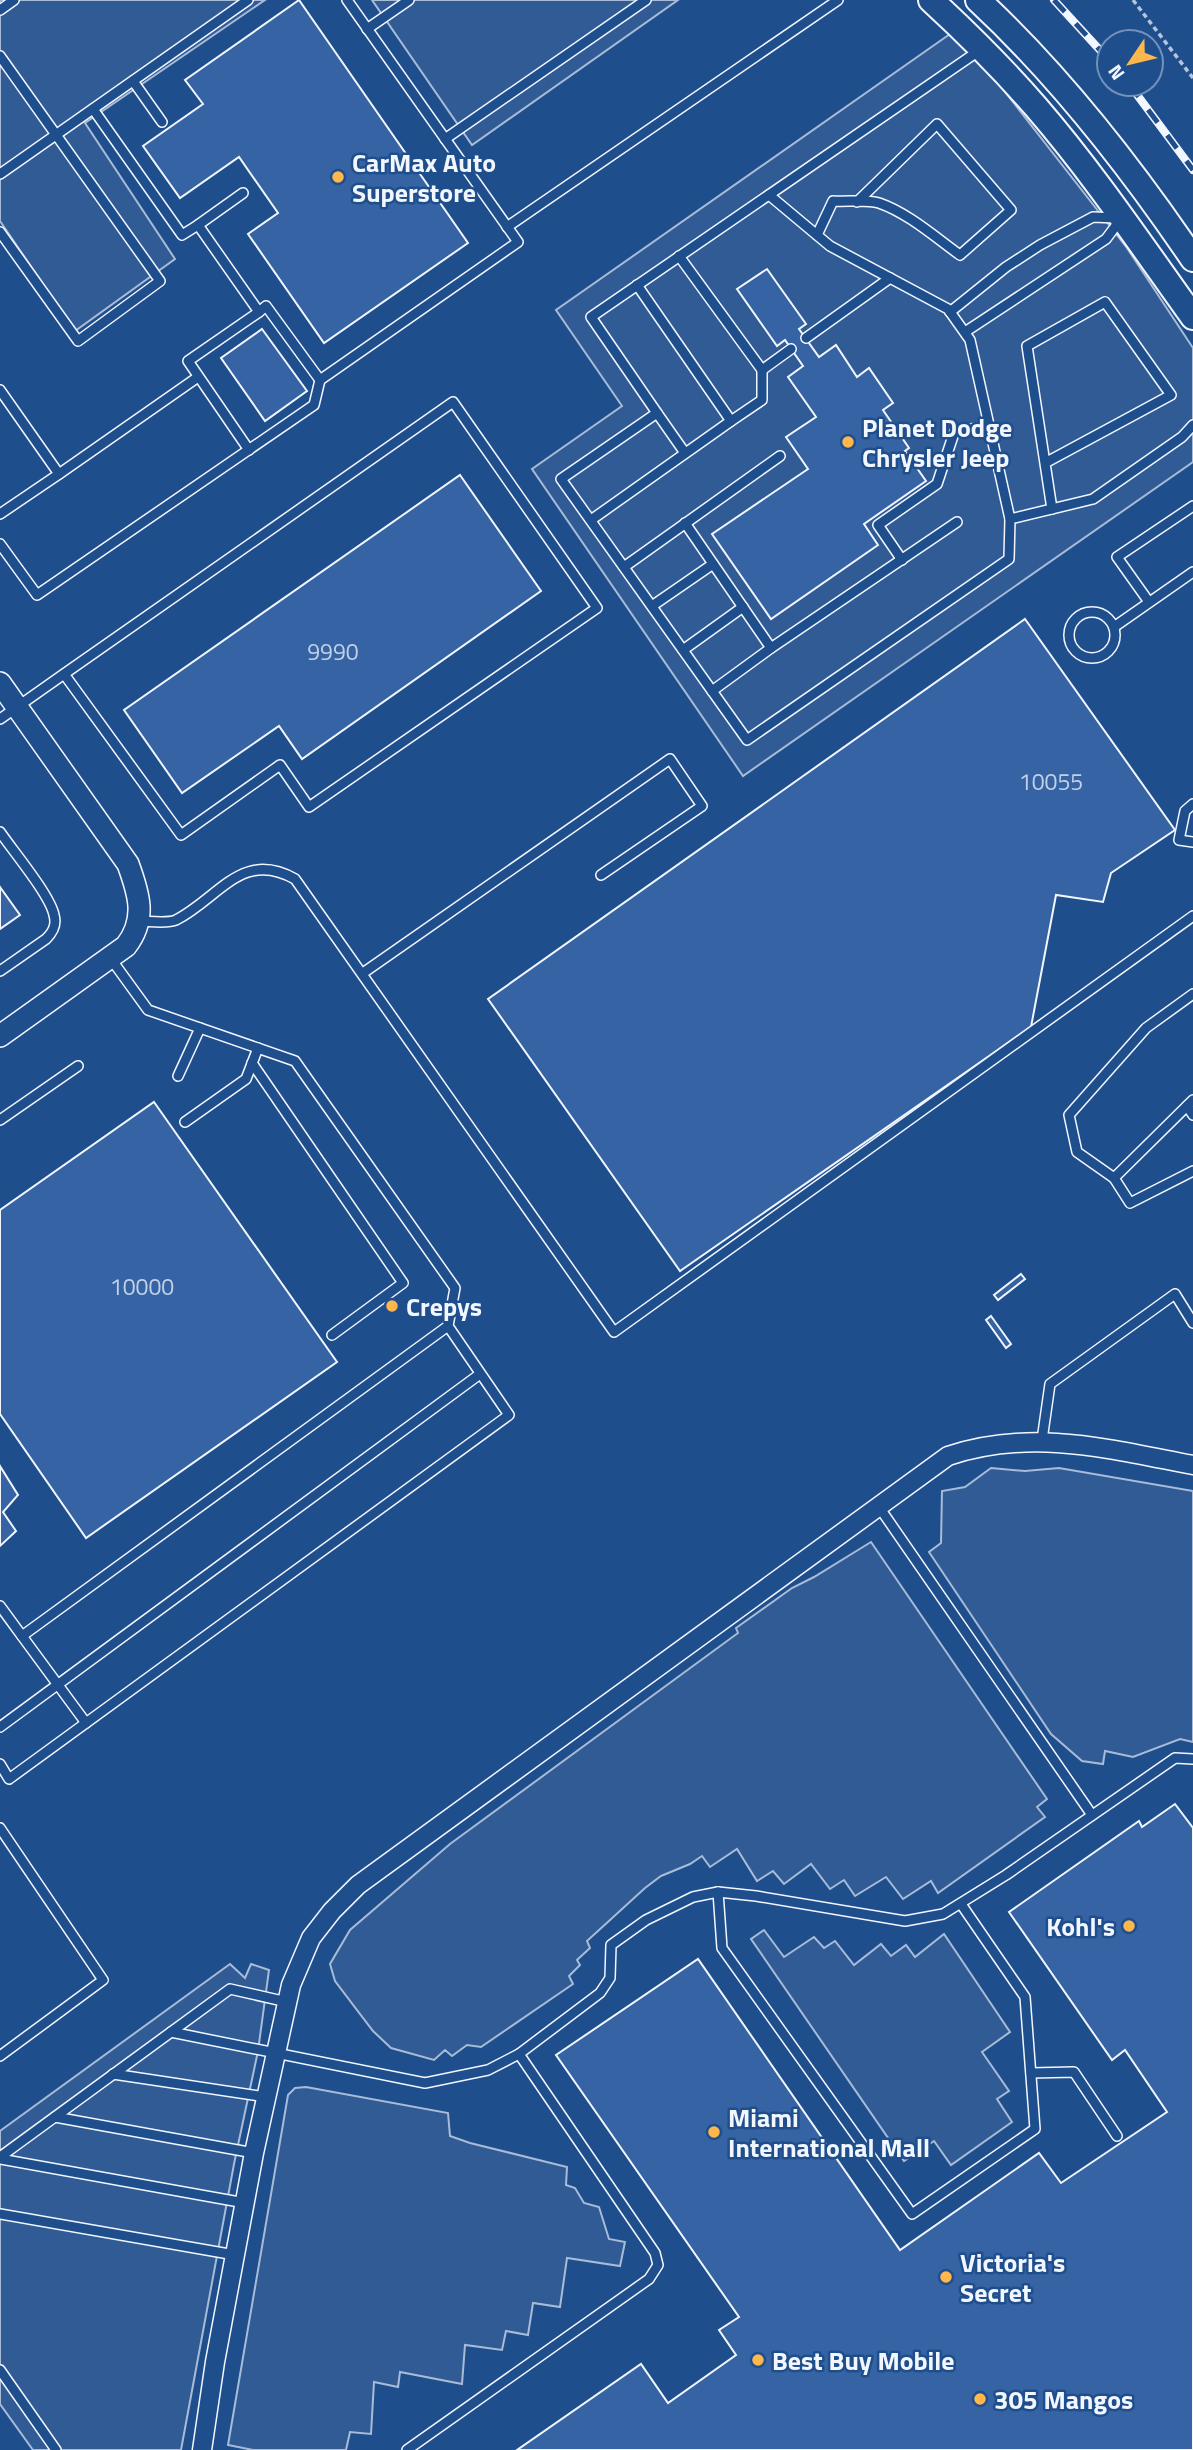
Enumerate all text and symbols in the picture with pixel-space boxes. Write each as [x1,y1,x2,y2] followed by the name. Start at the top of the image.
[1095,28,1165,98] north arrow
[1100,59,1131,87] text: N
[352,143,496,212] place label: CarMax Auto Superstore
[330,169,346,185] marker: CarMax Auto Superstore
[862,408,1012,477] place label: Planet Dodge Chrysler Jeep
[840,434,856,450] marker: Planet Dodge Chrysler Jeep
[307,634,359,669] house number: 9990
[1019,764,1083,799] house number: 10055
[110,1269,174,1304] house number: 10000
[406,1287,482,1326] place label: Crepys
[384,1298,400,1314] marker: Crepys
[1046,1907,1115,1946] place label: Kohl's
[1121,1918,1137,1934] marker: Kohl's
[728,2098,930,2167] place label: Miami International Mall
[706,2124,722,2140] marker: Miami International Mall
[960,2243,1065,2312] place label: Victoria's Secret
[938,2269,954,2285] marker: Victoria's Secret
[772,2341,955,2380] place label: Best Buy Mobile
[750,2352,766,2368] marker: Best Buy Mobile
[994,2380,1133,2419] place label: 305 Mangos
[972,2391,988,2407] marker: 305 Mangos

